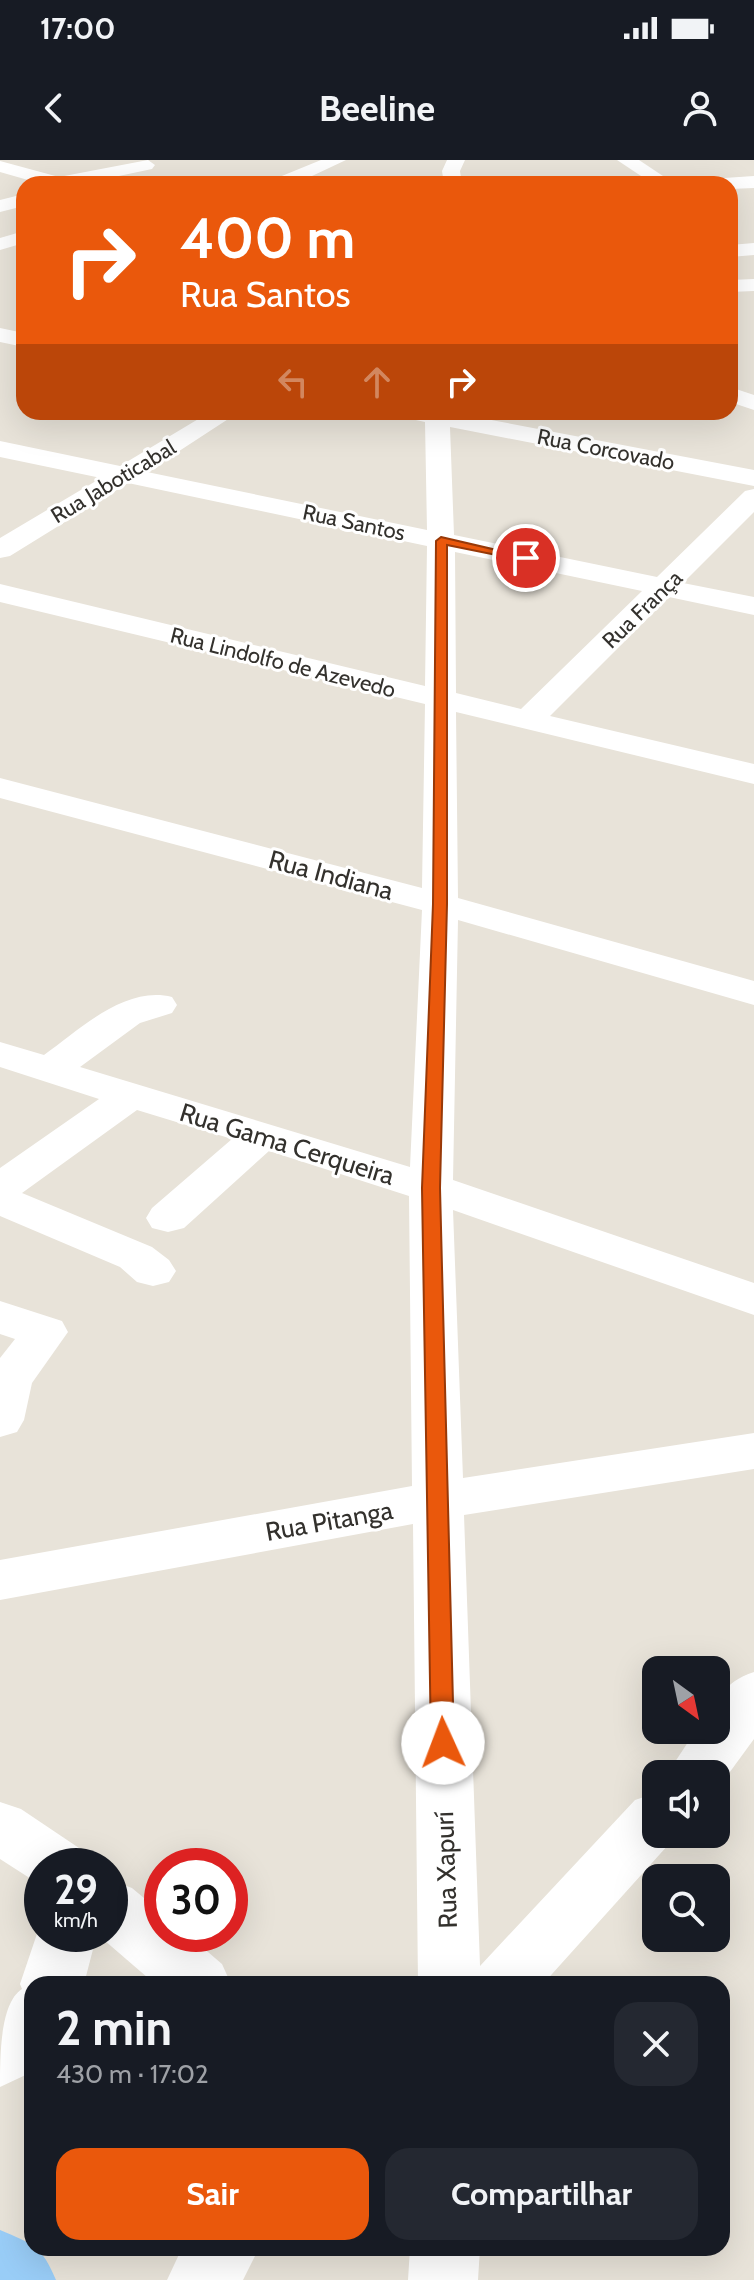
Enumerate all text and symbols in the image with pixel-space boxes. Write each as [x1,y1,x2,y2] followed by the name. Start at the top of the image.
[40,10,115,47] text: 17:00
[32,86,76,130] icon: back
[319,86,435,130] text: Beeline
[678,86,722,130] icon: person
[180,204,355,272] text: 400 m
[48,208,152,312] icon: right
[180,272,350,316] text: Rua Santos
[271,360,315,404] icon: left
[355,360,399,404] icon: ahead
[439,360,483,404] icon: right
[535,423,677,476] street label: Rua Corcovado
[46,433,181,529] street label: Rua Jaboticabal
[300,498,408,547] street label: Rua Santos
[492,524,560,592] pin
[504,536,548,580] icon: arrive
[597,564,688,654] street label: Rua França
[167,621,398,704] street label: Rua Lindolfo de Azevedo
[265,843,397,907] street label: Rua Indiana
[176,1096,399,1192] street label: Rua Gama Cerqueira
[263,1494,396,1548] street label: Rua Pitanga
[642,1656,730,1744] north arrow
[642,1656,730,1952] map controls
[401,1701,485,1785] position arrow
[642,1760,730,1848] button: sound
[428,1810,464,1929] street label: Rua Xapurí
[144,1848,248,1952] speed limit sign: 30
[642,1864,730,1952] button: search
[54,1865,98,1914] text: 29
[54,1908,98,1932] text: km/h
[56,1999,172,2057] text: 2 min
[614,2002,698,2086] button: close
[56,2058,209,2090] text: 430 m · 17:02
[56,2148,369,2240] button: Sair
[385,2148,698,2240] button: Compartilhar

